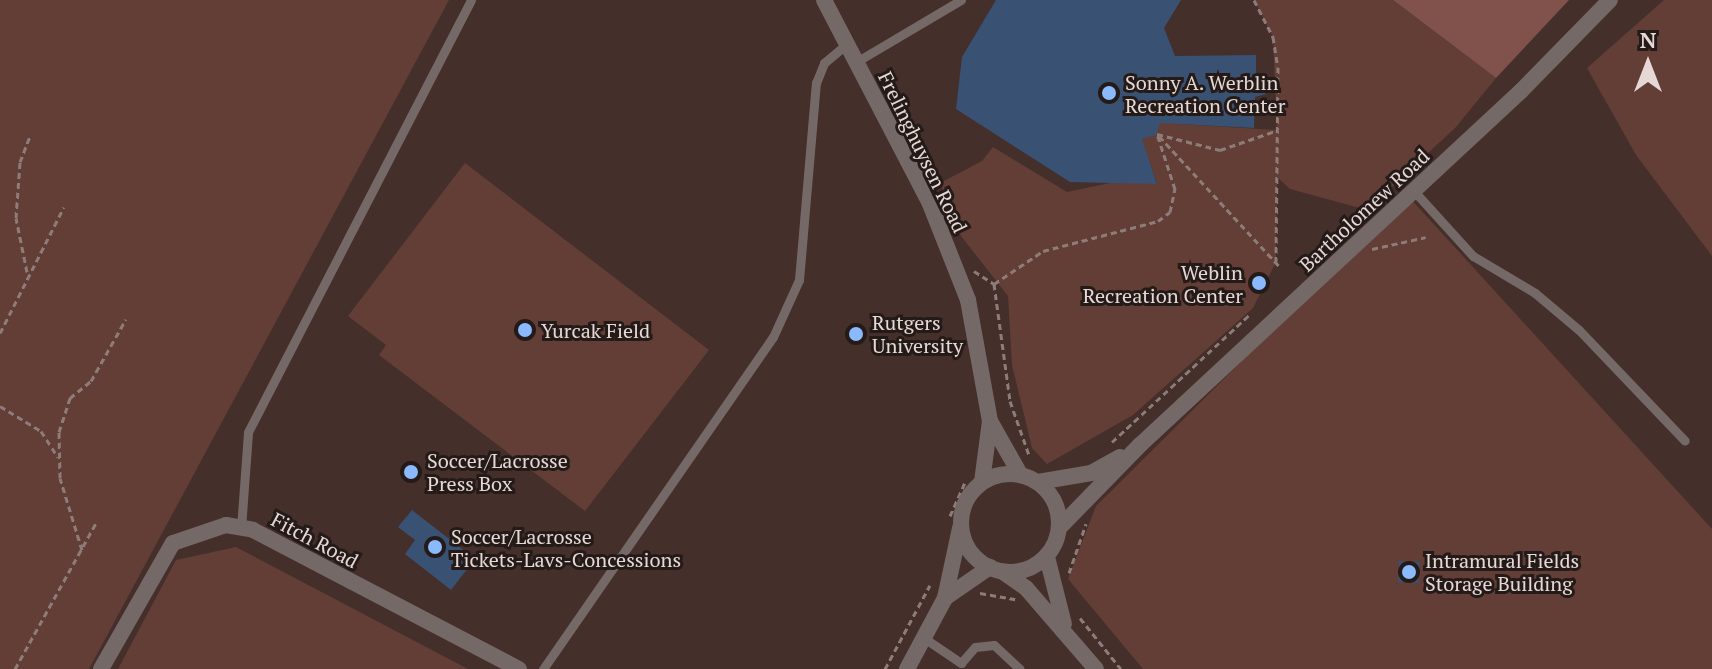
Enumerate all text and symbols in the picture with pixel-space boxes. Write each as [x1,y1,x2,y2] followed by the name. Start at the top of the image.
[1608,24,1688,104] north arrow
[1640,25,1656,54] text: N
[874,67,972,237] street label: Frelinghuysen Road
[1125,70,1285,117] place label: Sonny A. Werblin Recreation Center
[1100,84,1118,102] marker: Sonny A. Werblin Recreation Center
[1294,144,1434,276] street label: Bartholomew Road
[1083,260,1243,307] place label: Weblin Recreation Center
[1250,274,1268,292] marker: Weblin Recreation Center
[872,310,963,357] place label: Rutgers University
[541,318,650,342] place label: Yurcak Field
[516,321,534,339] marker: Yurcak Field
[847,325,865,343] marker: Rutgers University
[427,448,568,495] place label: Soccer/Lacrosse Press Box
[402,463,420,481] marker: Soccer/Lacrosse Press Box
[267,507,363,573] street label: Fitch Road
[451,524,681,571] place label: Soccer/Lacrosse Tickets-Lavs-Concessions
[426,538,444,556] marker: Soccer/Lacrosse Tickets-Lavs-Concessions
[1425,548,1579,595] place label: Intramural Fields Storage Building
[1400,563,1418,581] marker: Intramural Fields Storage Building

